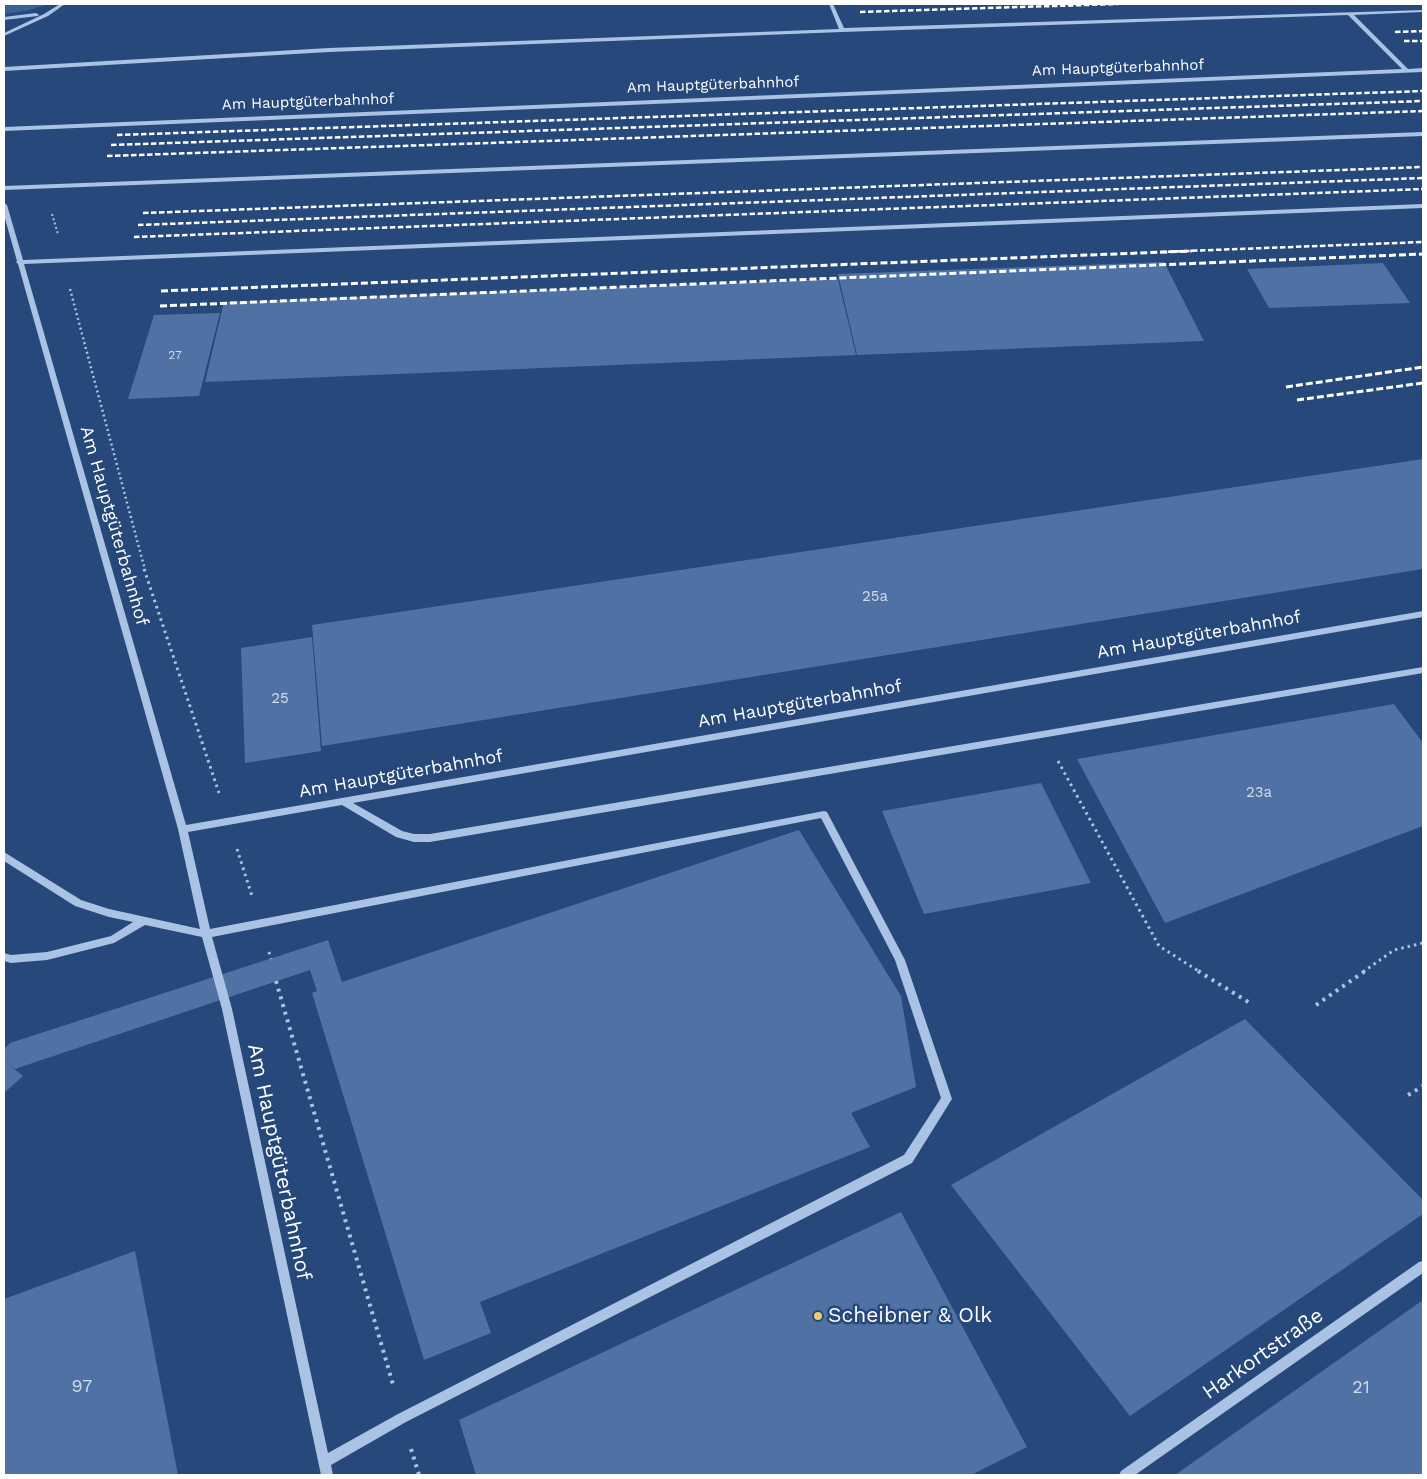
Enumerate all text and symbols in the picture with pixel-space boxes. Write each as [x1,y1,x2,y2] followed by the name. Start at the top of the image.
[1032,56,1204,80] street label: Am Hauptgüterbahnhof
[627,73,799,97] street label: Am Hauptgüterbahnhof
[222,90,394,114] street label: Am Hauptgüterbahnhof
[168,348,182,362] house number: 27
[75,424,153,628] street label: Am Hauptgüterbahnhof
[862,588,888,606] house number: 25a
[1095,606,1303,664] street label: Am Hauptgüterbahnhof
[696,675,904,733] street label: Am Hauptgüterbahnhof
[271,690,289,708] house number: 25
[297,745,505,803] street label: Am Hauptgüterbahnhof
[1246,784,1272,802] house number: 23a
[242,1041,316,1283] street label: Am Hauptgüterbahnhof
[828,1303,992,1329] place label: Scheibner & Olk
[1198,1303,1328,1405] street label: Harkortstraße
[812,1310,824,1322] marker: Scheibner & Olk
[72,1376,92,1398] house number: 97
[1352,1377,1370,1399] house number: 21

